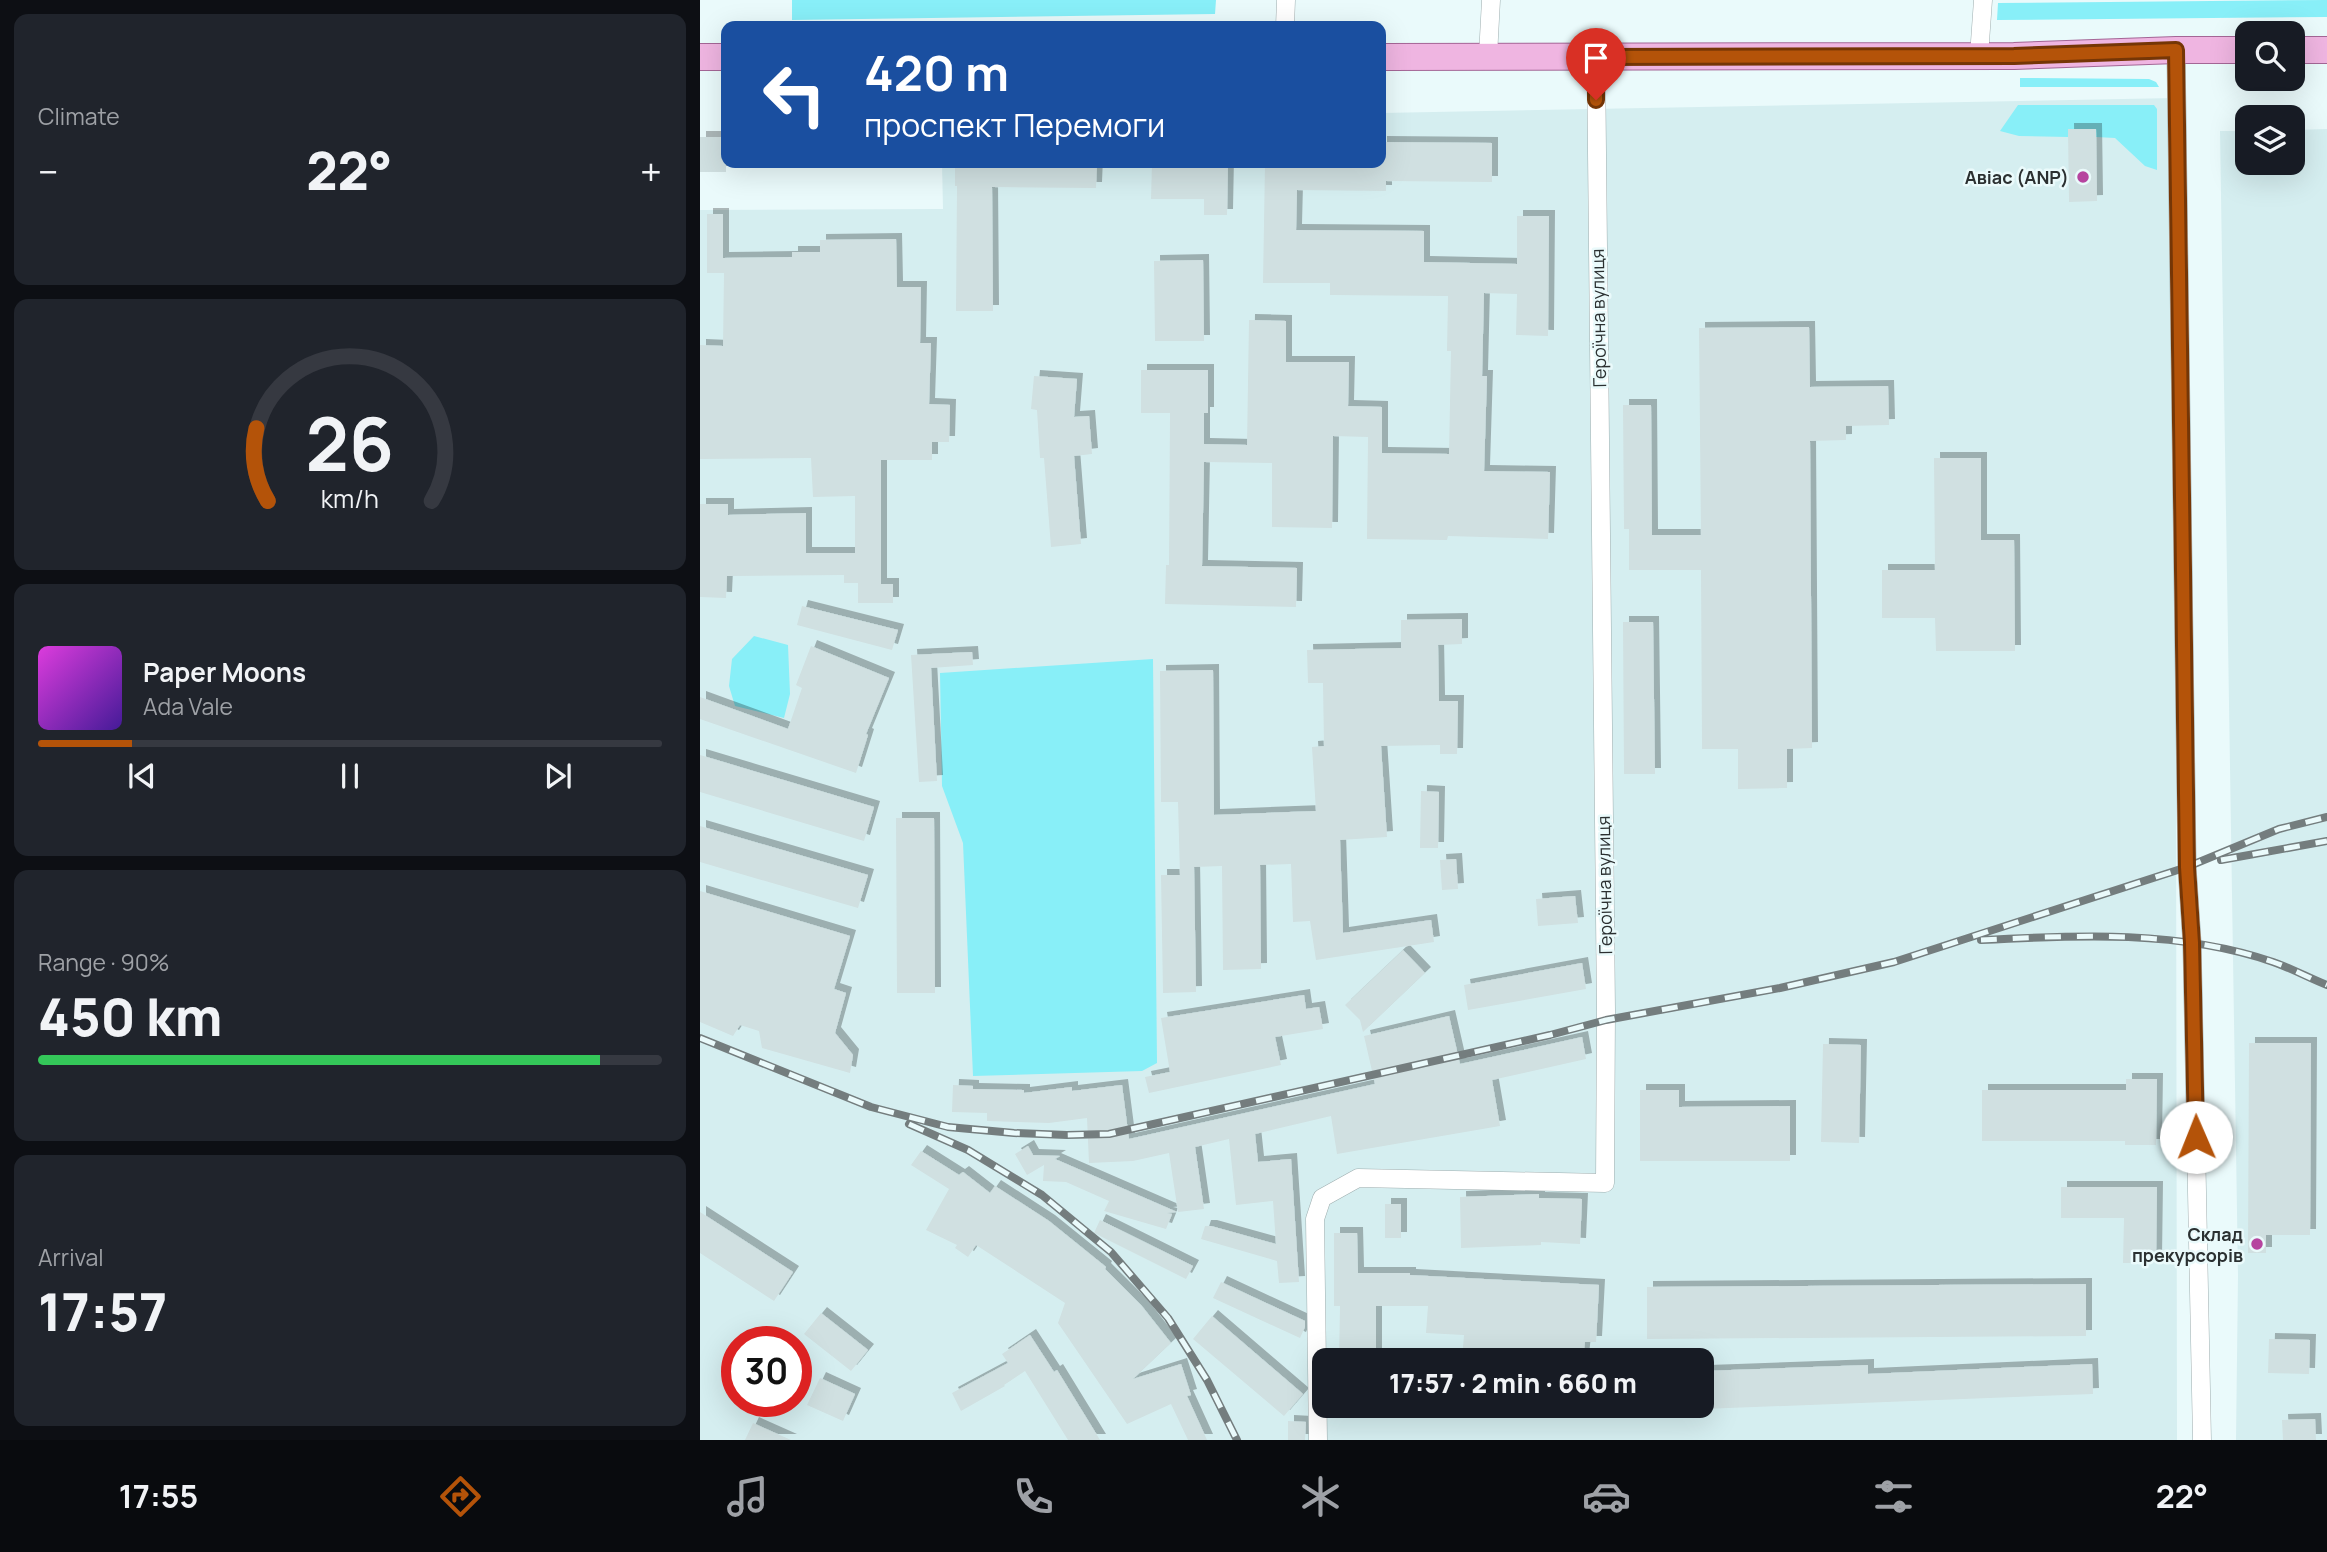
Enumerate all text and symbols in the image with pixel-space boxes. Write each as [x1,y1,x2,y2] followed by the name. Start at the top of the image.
[2235,21,2305,175] map controls
[2235,21,2305,91] button: search
[1566,28,1626,100] pin
[864,39,1009,106] text: 420 m
[1577,39,1615,77] icon: arrive
[749,49,840,140] icon: left
[38,100,120,132] text: Climate
[864,103,1165,147] text: проспект Перемоги
[2235,105,2305,175] button: layers
[306,135,392,206] text: 22°
[38,145,59,197] text: −
[640,145,662,197] text: +
[1965,165,2069,189] place label: Авіас (ANP)
[2075,169,2091,185] marker: Авіас (ANP)
[1585,248,1611,388] street label: Героїчна вулиця
[306,393,394,493] text: 26
[321,481,379,516] text: km/h
[143,654,306,690] text: Paper Moons
[143,690,233,722] text: Ada Vale
[123,757,161,795] icon: previous
[331,757,369,795] icon: pause
[539,757,577,795] icon: next
[1591,815,1617,955] street label: Героїчна вулиця
[38,946,169,978] text: Range · 90%
[38,981,222,1052] text: 450 km
[2159,1100,2233,1174] position arrow
[2132,1222,2243,1267] place label: Склад прекурсорів
[2249,1236,2265,1252] marker: Склад прекурсорів
[38,1241,104,1273] text: Arrival
[38,1276,167,1347] text: 17:57
[721,1326,812,1417] speed limit sign: 30
[1389,1365,1637,1401] text: 17:57 · 2 min · 660 m
[436,1472,485,1521] icon: directions
[723,1472,772,1521] icon: music
[1009,1472,1058,1521] icon: phone
[1296,1472,1345,1521] icon: climate
[1582,1472,1631,1521] icon: car
[1869,1472,1918,1521] icon: filters
[119,1474,198,1518] text: 17:55
[2156,1474,2208,1518] text: 22°

